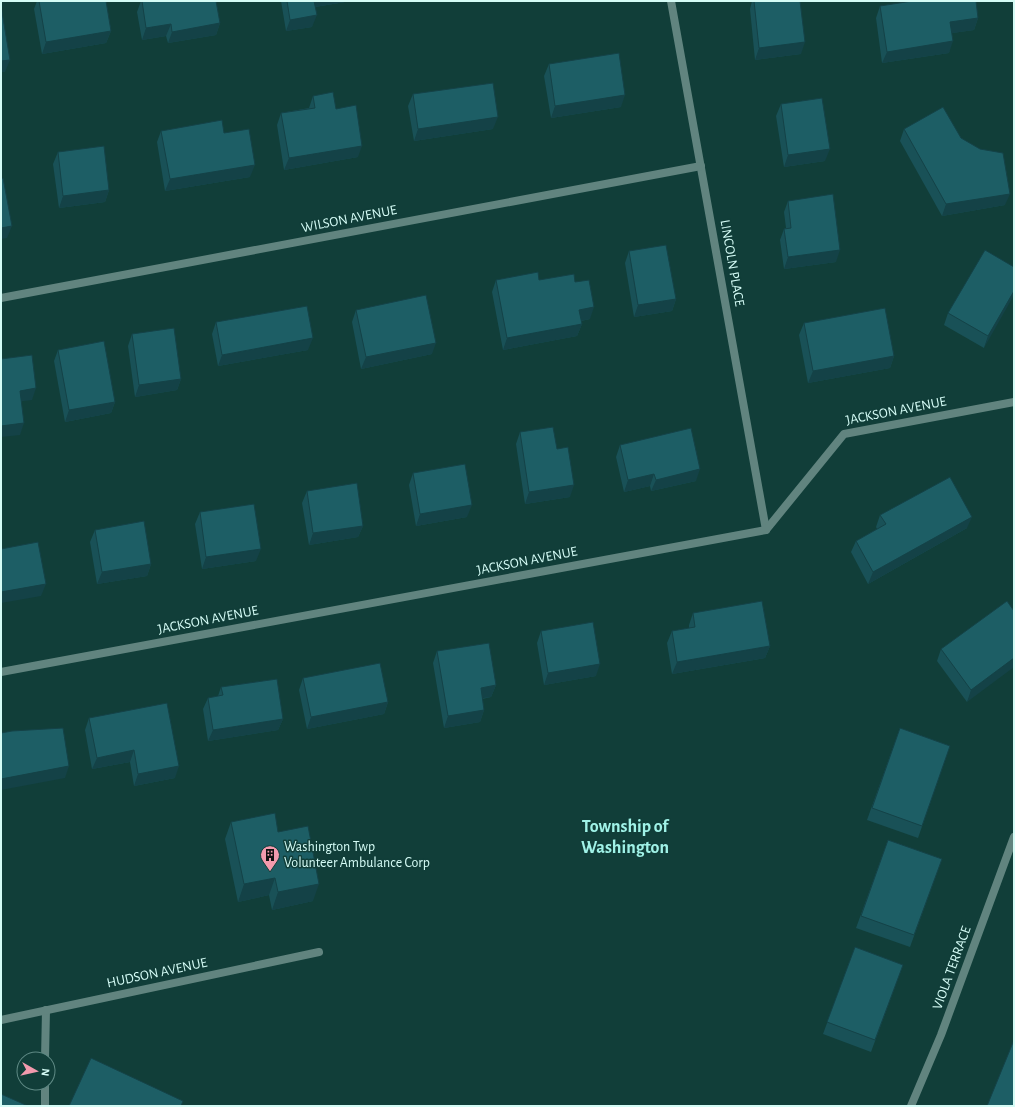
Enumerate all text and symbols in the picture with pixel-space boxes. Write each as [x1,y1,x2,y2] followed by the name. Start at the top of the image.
[300,203,398,235] street label: WILSON AVENUE
[717,219,747,308] street label: LINCOLN PLACE
[845,394,948,428] street label: JACKSON AVENUE
[476,544,579,578] street label: JACKSON AVENUE
[157,603,260,637] street label: JACKSON AVENUE
[581,818,670,857] district label: Township of Washington
[284,840,430,870] place label: Washington Twp Volunteer Ambulance Corp
[259,844,281,872] building icon: Washington Twp Volunteer Ambulance Corp
[930,924,974,1012] street label: VIOLA TERRACE
[106,955,209,990] street label: HUDSON AVENUE
[16,1051,56,1091] north arrow
[39,1068,51,1077] text: N

